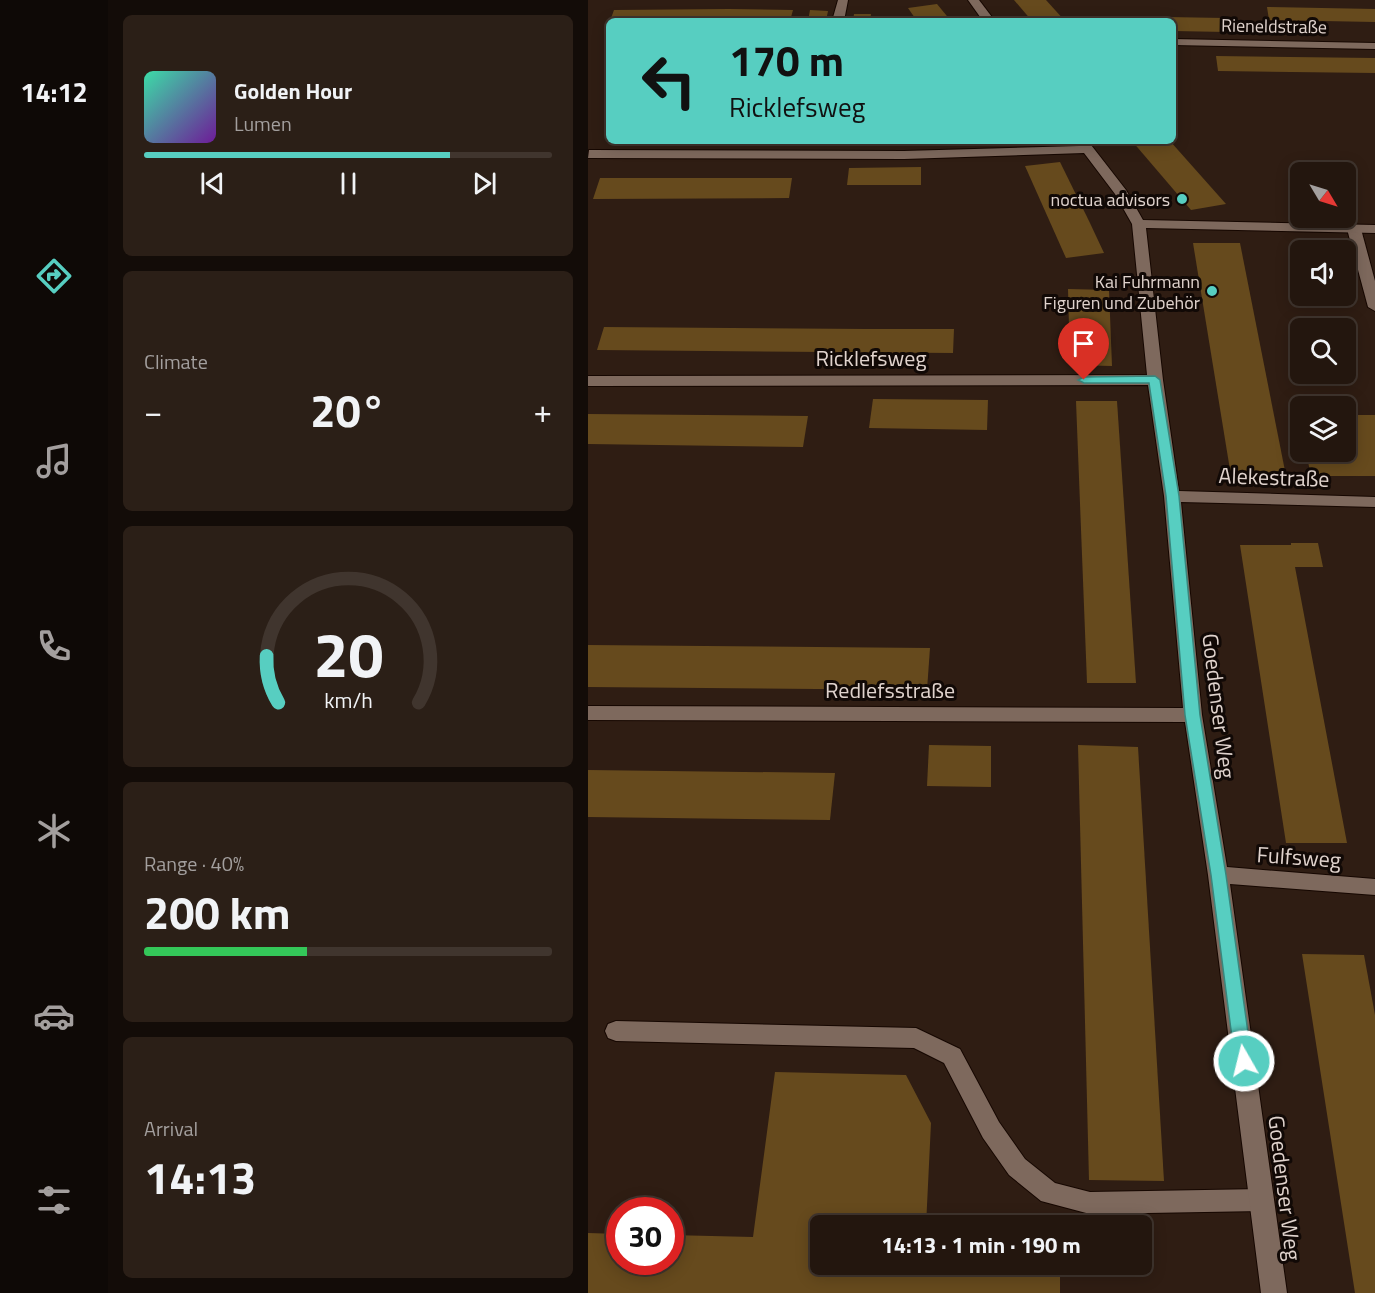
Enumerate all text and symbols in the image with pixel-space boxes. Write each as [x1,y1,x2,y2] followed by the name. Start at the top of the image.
[1221,12,1327,40] street label: Rieneldstraße
[729,28,844,92] text: 170 m
[630,42,708,120] icon: left
[20,71,88,112] text: 14:12
[234,74,352,108] text: Golden Hour
[729,86,865,127] text: Ricklefsweg
[234,108,292,139] text: Lumen
[1290,162,1356,228] north arrow
[1290,162,1356,462] map controls
[196,167,229,200] icon: previous
[332,167,365,200] icon: pause
[468,167,501,200] icon: next
[1051,186,1170,213] place label: noctua advisors
[1175,192,1189,206] marker: noctua advisors
[1290,240,1356,306] button: sound
[33,255,75,297] icon: directions
[1043,268,1200,316] place label: Kai Fuhrmann Figuren und Zubehör
[1205,284,1219,298] marker: Kai Fuhrmann Figuren und Zubehör
[1058,318,1109,380] pin
[1290,318,1356,384] button: search
[1067,327,1100,360] icon: arrive
[815,341,927,375] street label: Ricklefsweg
[144,346,208,377] text: Climate
[310,376,386,444] text: 20°
[144,386,162,436] text: −
[534,386,552,436] text: +
[1290,396,1356,462] button: layers
[33,440,75,482] icon: music
[1218,458,1330,496] street label: Alekestraße
[313,607,383,702] text: 20
[33,625,75,667] icon: phone
[1193,631,1245,781] street label: Goedenser Weg
[825,673,955,707] street label: Redlefsstraße
[324,685,372,717] text: km/h
[33,810,75,852] icon: climate
[1256,837,1342,877] street label: Fulfsweg
[144,848,244,879] text: Range · 40%
[144,878,290,946] text: 200 km
[33,995,75,1037] icon: car
[1212,1029,1276,1093] position arrow
[144,1113,198,1144] text: Arrival
[1259,1113,1311,1263] street label: Goedenser Weg
[144,1143,256,1211] text: 14:13
[33,1179,75,1221] icon: filters
[606,1197,684,1275] speed limit sign: 30
[881,1228,1081,1262] text: 14:13 · 1 min · 190 m

